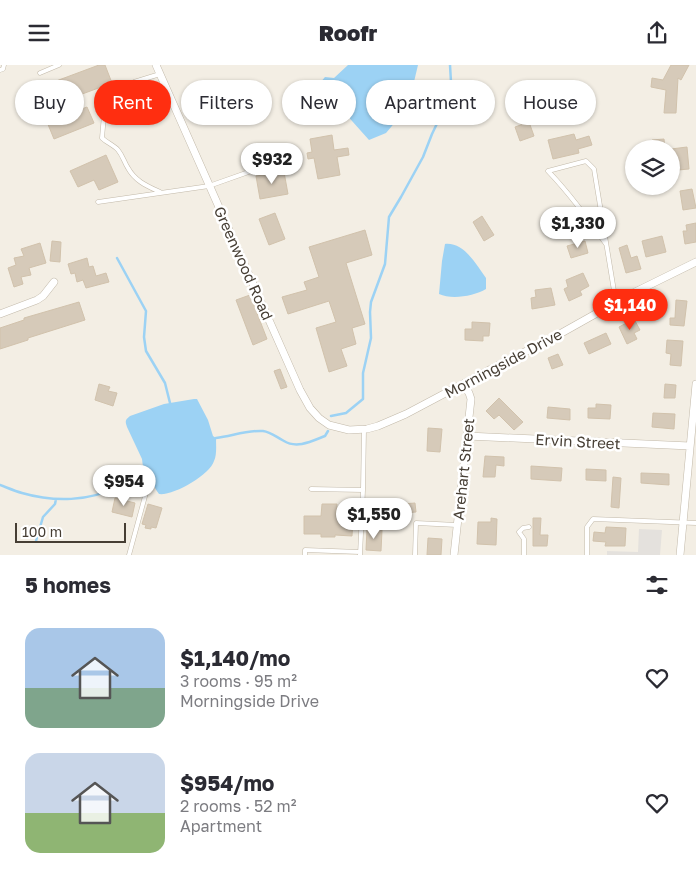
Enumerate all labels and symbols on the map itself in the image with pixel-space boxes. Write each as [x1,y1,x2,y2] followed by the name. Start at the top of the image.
[242,143,302,185] pin: $932
[211,203,277,323] street label: Greenwood Road
[537,207,619,249] pin: $1,330
[589,289,671,331] pin: $1,140
[441,324,565,402] street label: Morningside Drive
[449,417,477,521] street label: Arehart Street
[535,430,621,452] street label: Ervin Street
[94,465,154,507] pin: $954
[333,497,415,540] pin: $1,550
[15,520,126,543] scale bar

